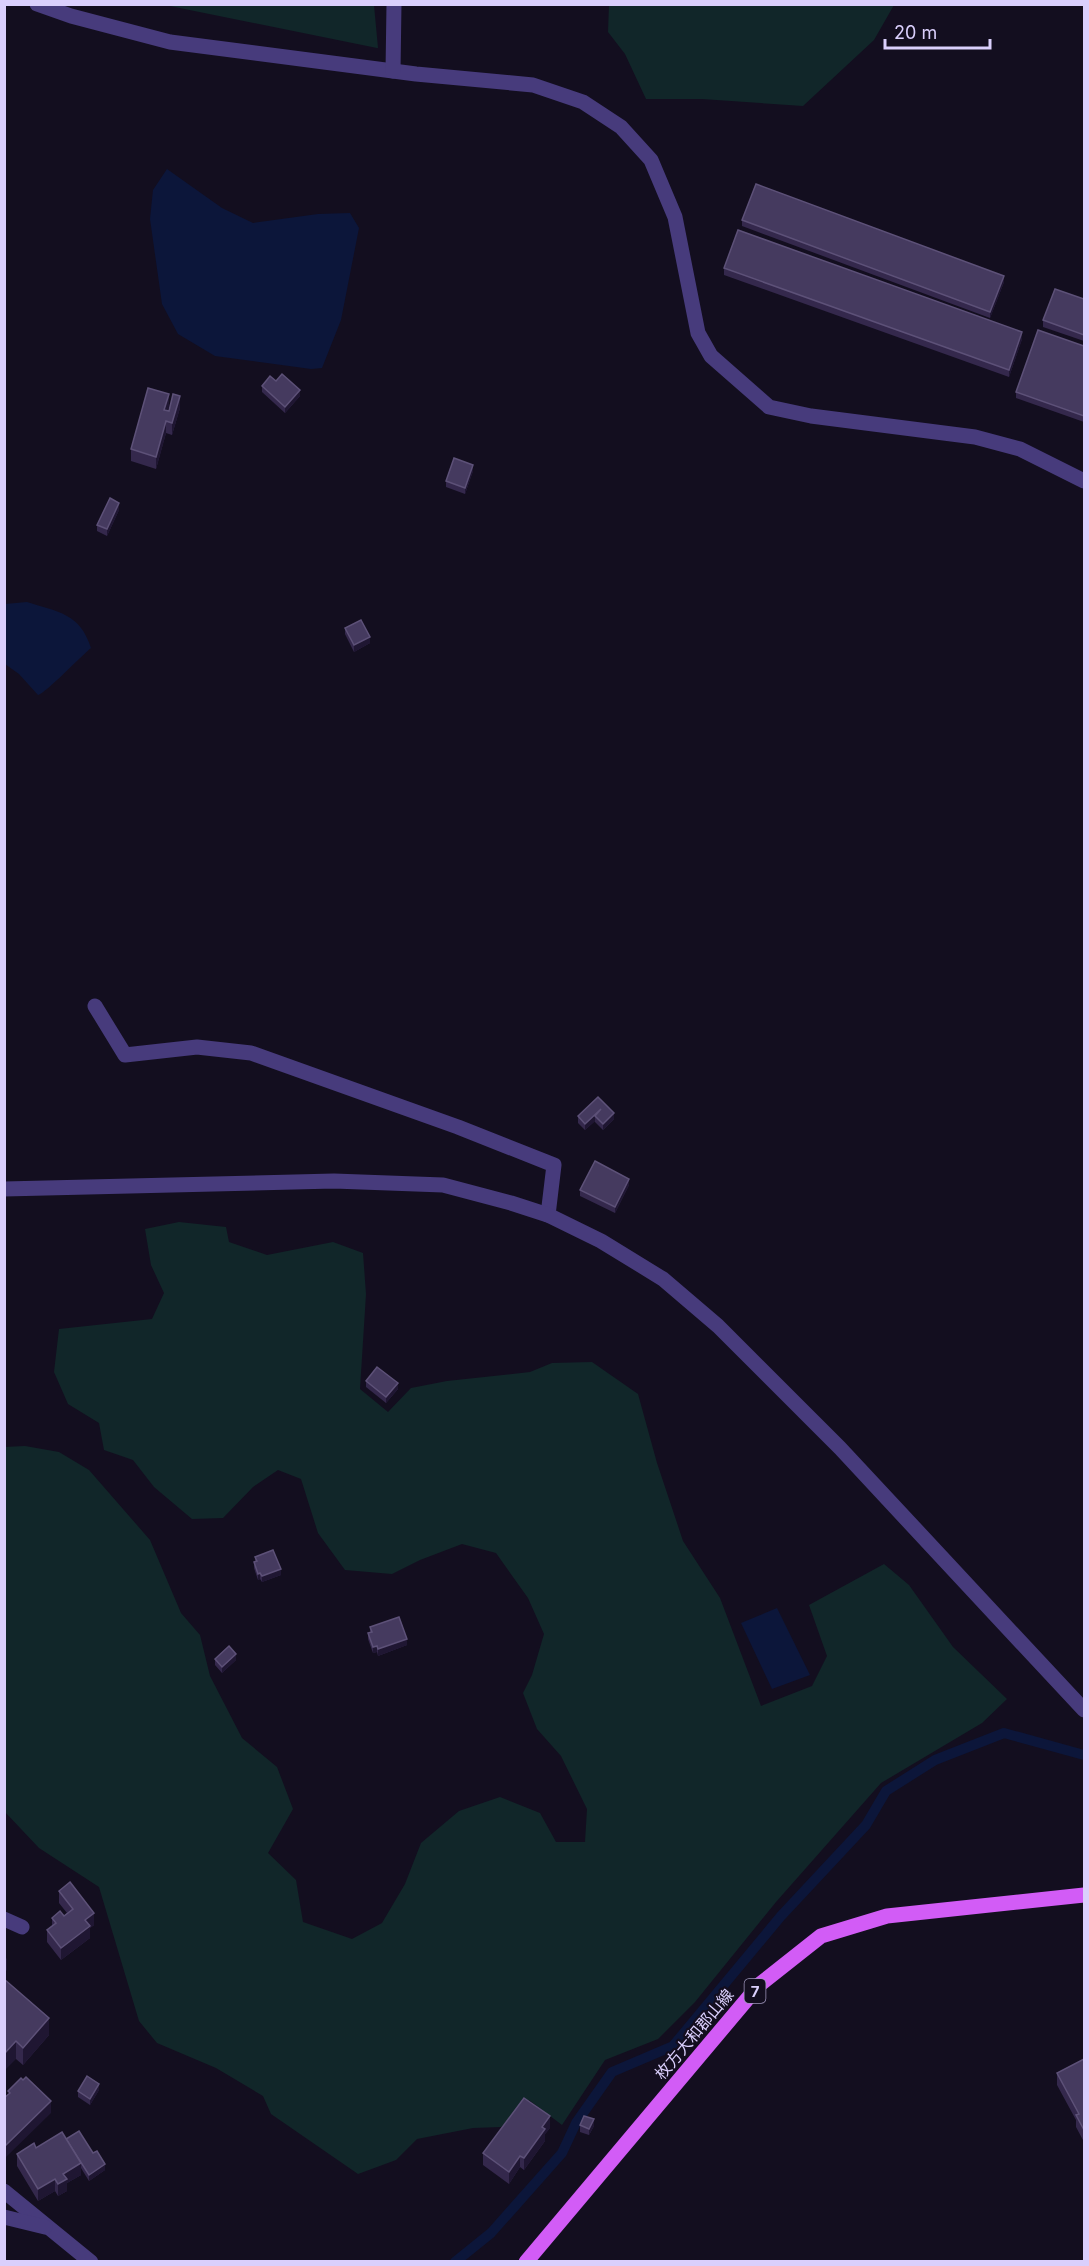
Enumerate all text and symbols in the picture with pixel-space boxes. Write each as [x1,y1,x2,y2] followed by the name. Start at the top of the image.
[885,12,990,50] scale bar
[894,22,937,43] text: 20 m
[744,1979,766,2003] road number: 7
[650,1985,738,2083] street label: 枚方大和郡山線

